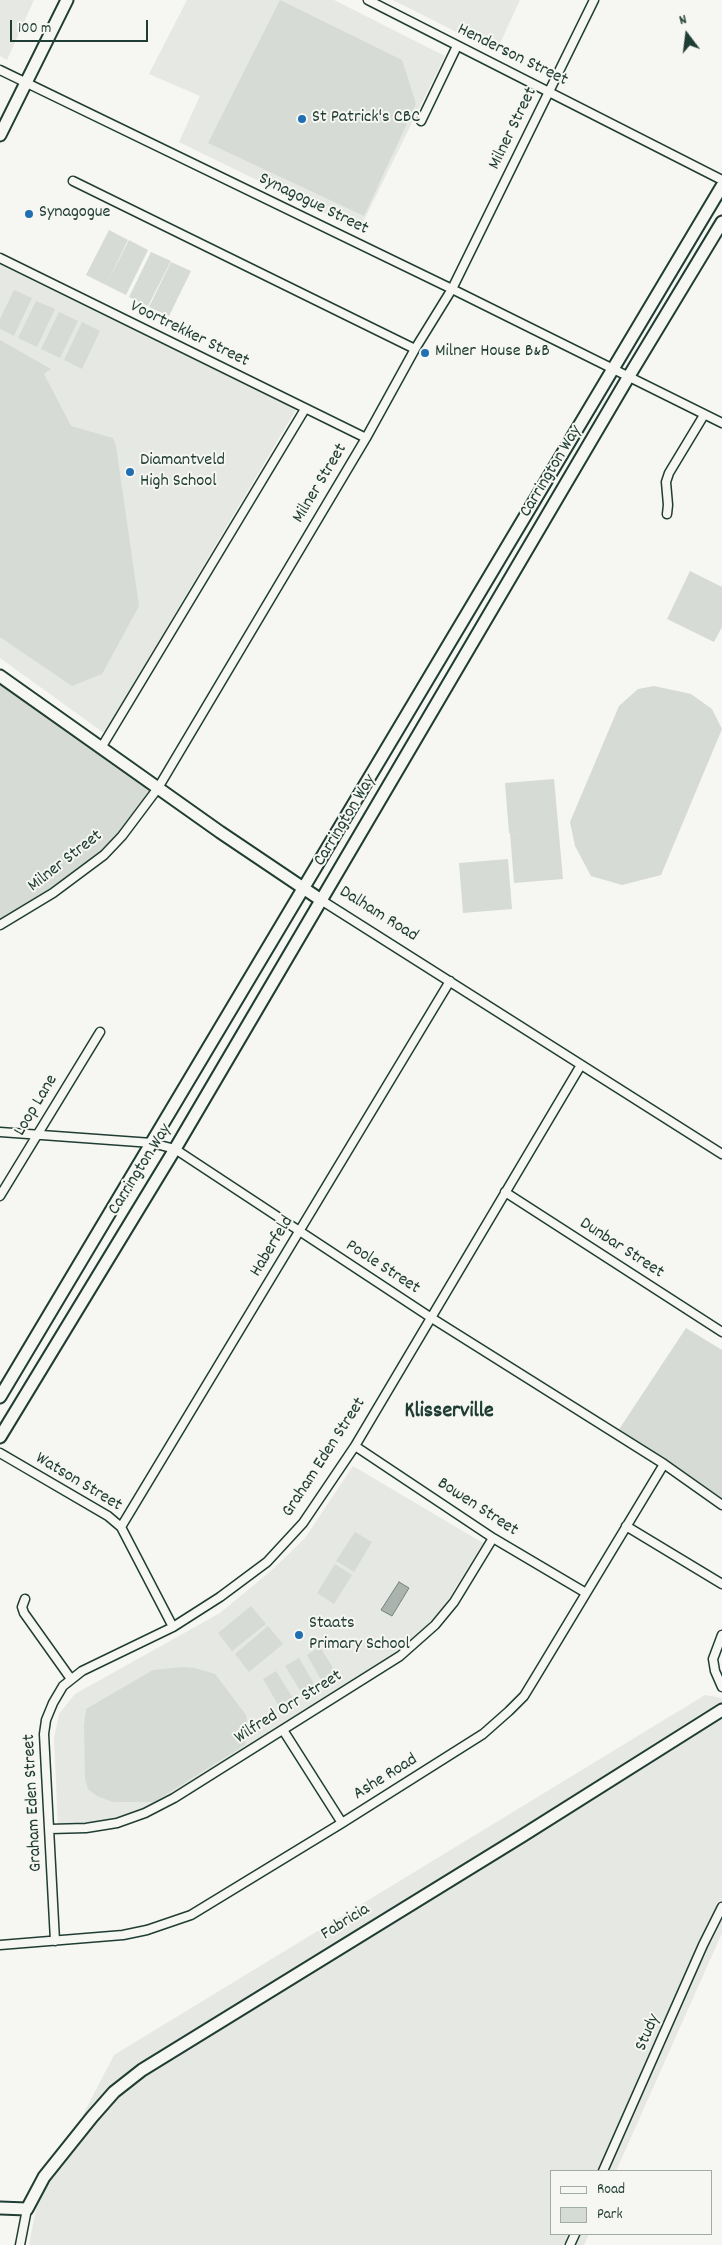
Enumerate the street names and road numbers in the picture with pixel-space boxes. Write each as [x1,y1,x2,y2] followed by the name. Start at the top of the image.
[453,20,571,92] street label: Henderson Street
[485,84,543,174] street label: Milner Street
[255,169,371,241] street label: Synagogue Street
[126,297,252,373] street label: Voortrekker Street
[516,422,588,522] street label: Carrington Way
[289,440,353,528] street label: Milner Street
[310,771,382,871] street label: Carrington Way
[24,826,108,898] street label: Milner Street
[335,882,421,948] street label: Dalham Road
[10,1071,64,1141] street label: Loop Lane
[104,1120,178,1220] street label: Carrington Way
[246,1213,300,1281] street label: Haberfeld
[575,1214,667,1284] street label: Dunbar Street
[341,1236,423,1300] street label: Poole Street
[278,1394,372,1522] street label: Graham Eden Street
[31,1449,125,1517] street label: Watson Street
[432,1474,522,1542] street label: Bowen Street
[231,1666,347,1750] street label: Wilfred Orr Street
[20,1733,48,1873] street label: Graham Eden Street
[350,1750,422,1806] street label: Ashe Road
[318,1900,374,1946] street label: Fabricia
[632,2011,666,2055] street label: Study

